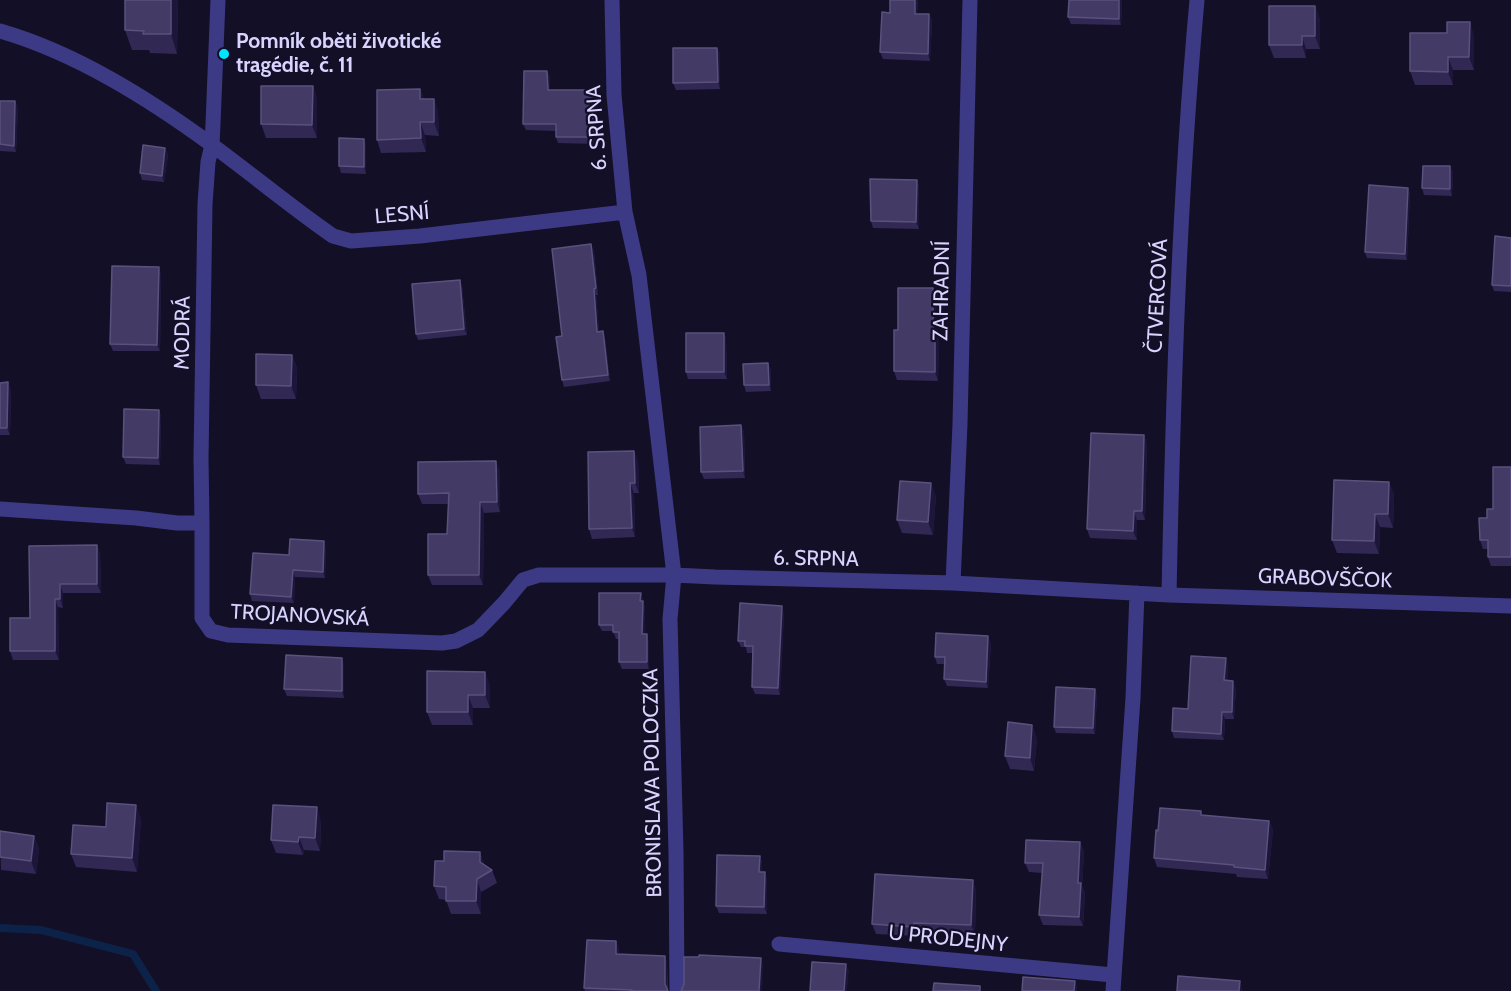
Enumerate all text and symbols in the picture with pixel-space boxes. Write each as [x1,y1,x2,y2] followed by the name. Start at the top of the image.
[236,29,441,79] place label: Pomník oběti životické tragédie, č. 11
[217,47,231,61] marker: Pomník oběti životické tragédie, č. 11
[581,84,613,172] street label: 6. SRPNA
[374,200,430,230] street label: LESNÍ
[1142,238,1174,354] street label: ČTVERCOVÁ
[929,241,955,341] street label: ZAHRADNÍ
[170,296,196,370] street label: MODRÁ
[773,546,859,572] street label: 6. SRPNA
[1257,564,1393,594] street label: GRABOVŠČOK
[230,600,370,632] street label: TROJANOVSKÁ
[638,668,668,898] street label: BRONISLAVA POLOCZKA
[887,920,1009,958] street label: U PRODEJNY

